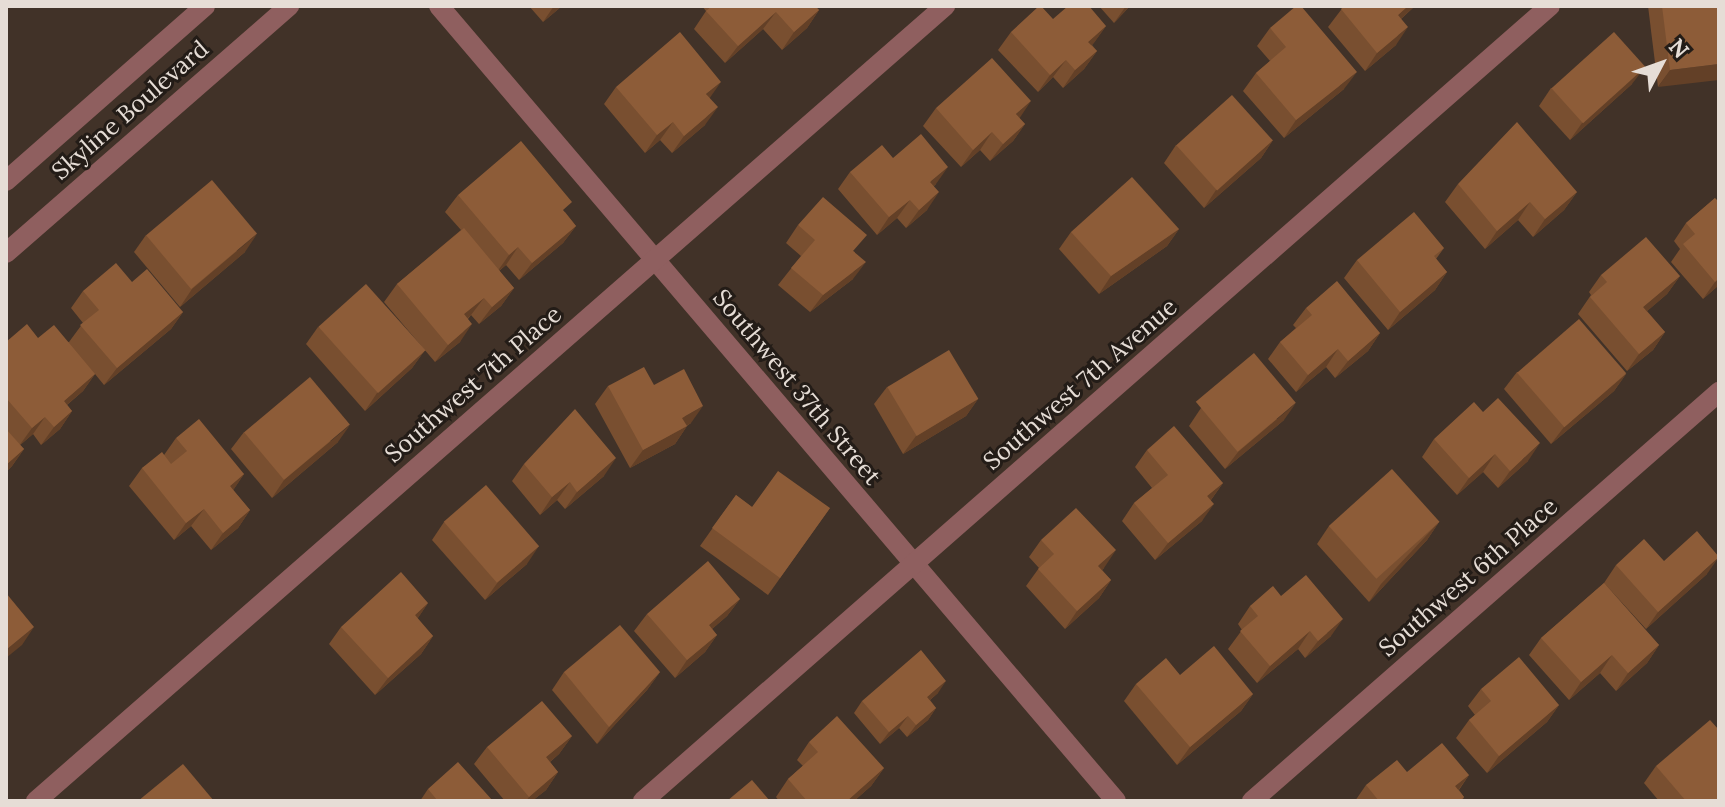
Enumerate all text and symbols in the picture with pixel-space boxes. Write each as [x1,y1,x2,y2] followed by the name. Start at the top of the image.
[1621,24,1701,104] north arrow
[1663,33,1695,64] text: N
[46,34,214,186] street label: Skyline Boulevard
[707,284,887,490] street label: Southwest 37th Street
[977,292,1183,476] street label: Southwest 7th Avenue
[379,300,567,468] street label: Southwest 7th Place
[1373,492,1563,662] street label: Southwest 6th Place

